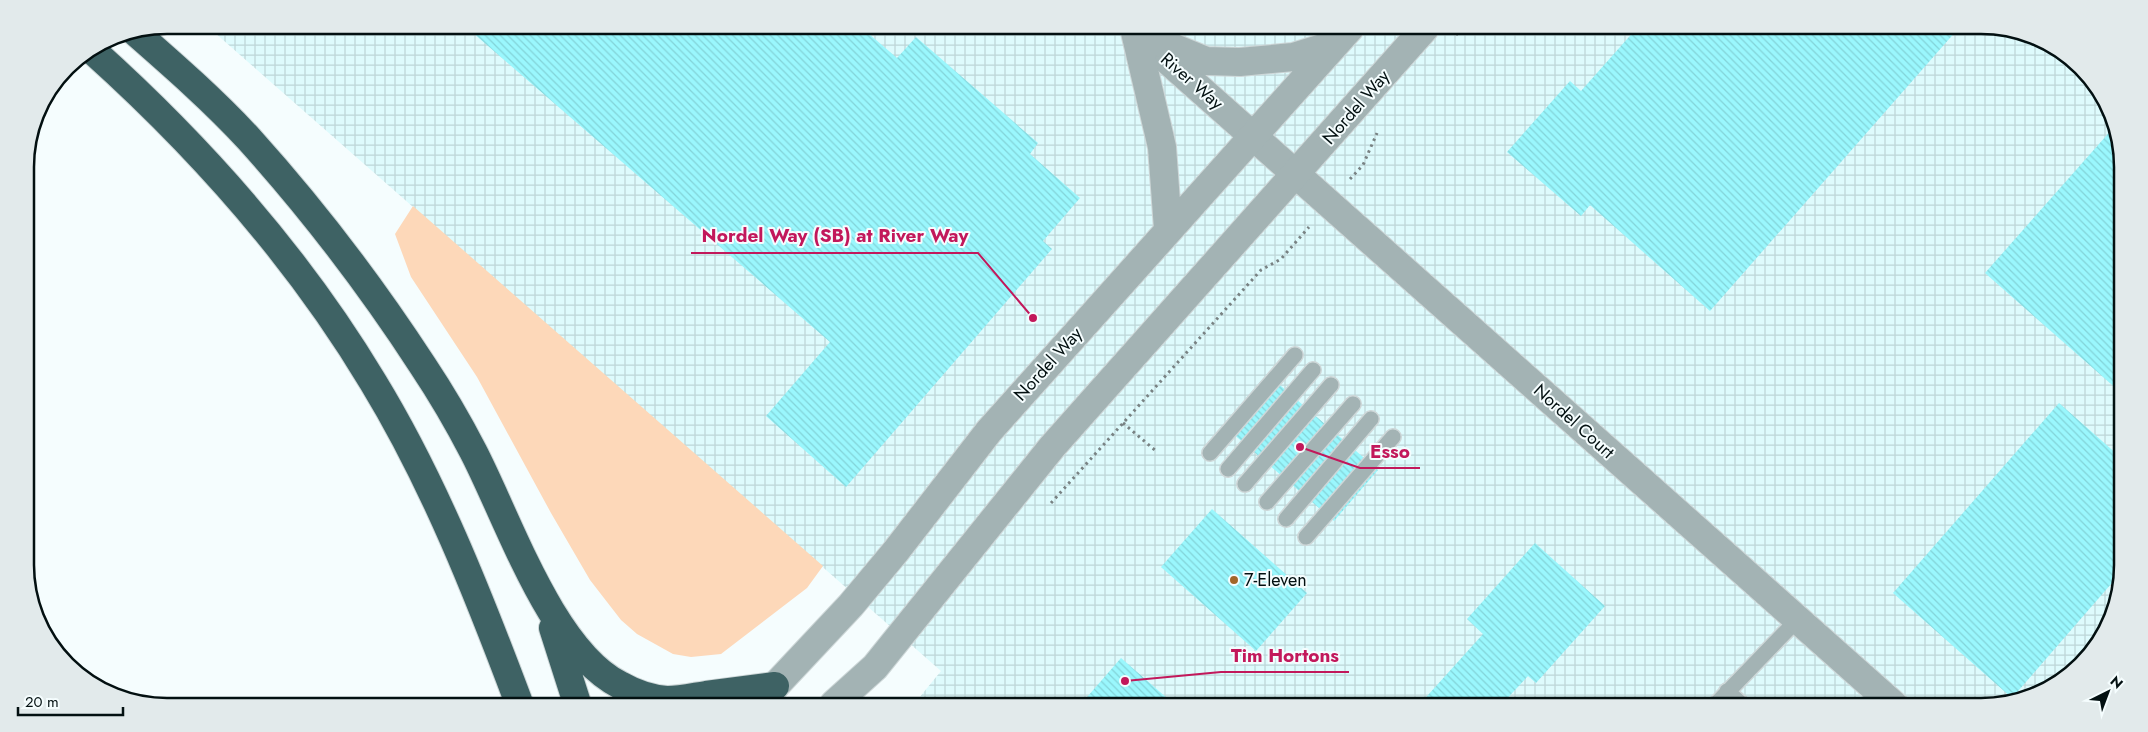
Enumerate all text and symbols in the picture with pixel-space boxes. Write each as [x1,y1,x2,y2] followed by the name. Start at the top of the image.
[1155,46,1229,116] street label: River Way
[1316,64,1396,150] street label: Nordel Way
[691,219,978,253] callout: Nordel Way (SB) at River Way
[702,222,969,249] text: Nordel Way (SB) at River Way
[1008,321,1088,407] street label: Nordel Way
[1528,378,1621,465] street label: Nordel Court
[1360,434,1420,468] callout: Esso
[1370,438,1410,465] text: Esso
[1244,567,1307,593] place label: 7-Eleven
[1228,574,1240,586] marker: 7-Eleven
[1221,638,1349,672] callout: Tim Hortons
[1231,642,1339,669] text: Tim Hortons
[2083,667,2133,717] north arrow
[2106,671,2128,693] text: N
[18,684,122,716] scale bar
[25,691,59,713] text: 20 m

